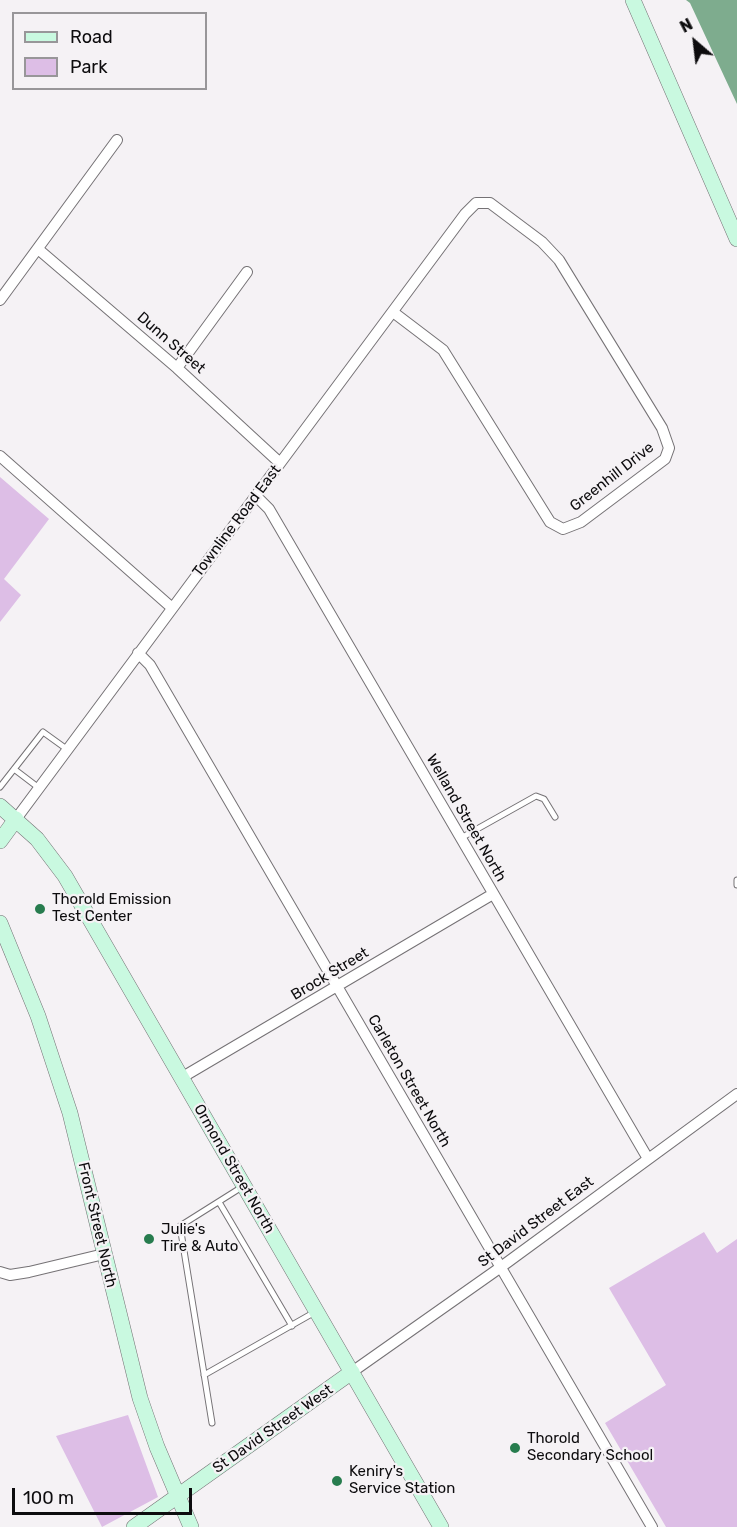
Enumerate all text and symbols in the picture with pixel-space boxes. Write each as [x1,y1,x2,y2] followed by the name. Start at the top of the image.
[12,12,207,90] legend
[665,12,725,72] north arrow
[677,15,696,37] text: N
[70,26,113,48] text: Road
[70,56,107,78] text: Park
[133,308,209,378] street label: Dunn Street
[566,439,658,515] street label: Greenhill Drive
[189,462,285,580] street label: Townline Road East
[422,751,510,885] street label: Welland Street North
[52,891,171,926] place label: Thorold Emission Test Center
[33,902,47,916] marker: Thorold Emission Test Center
[288,944,372,1004] street label: Brock Street
[364,1012,454,1150] street label: Carleton Street North
[190,1101,278,1237] street label: Ormond Street North
[74,1161,120,1289] street label: Front Street North
[475,1173,597,1271] street label: St David Street East
[161,1221,238,1256] place label: Julie's Tire & Auto
[142,1232,156,1246] marker: Julie's Tire & Auto
[209,1381,337,1477] street label: St David Street West
[527,1430,653,1465] place label: Thorold Secondary School
[508,1441,522,1455] marker: Thorold Secondary School
[349,1463,455,1498] place label: Keniry's Service Station
[330,1474,344,1488] marker: Keniry's Service Station
[15,1476,195,1514] scale bar
[23,1487,74,1509] text: 100 m

